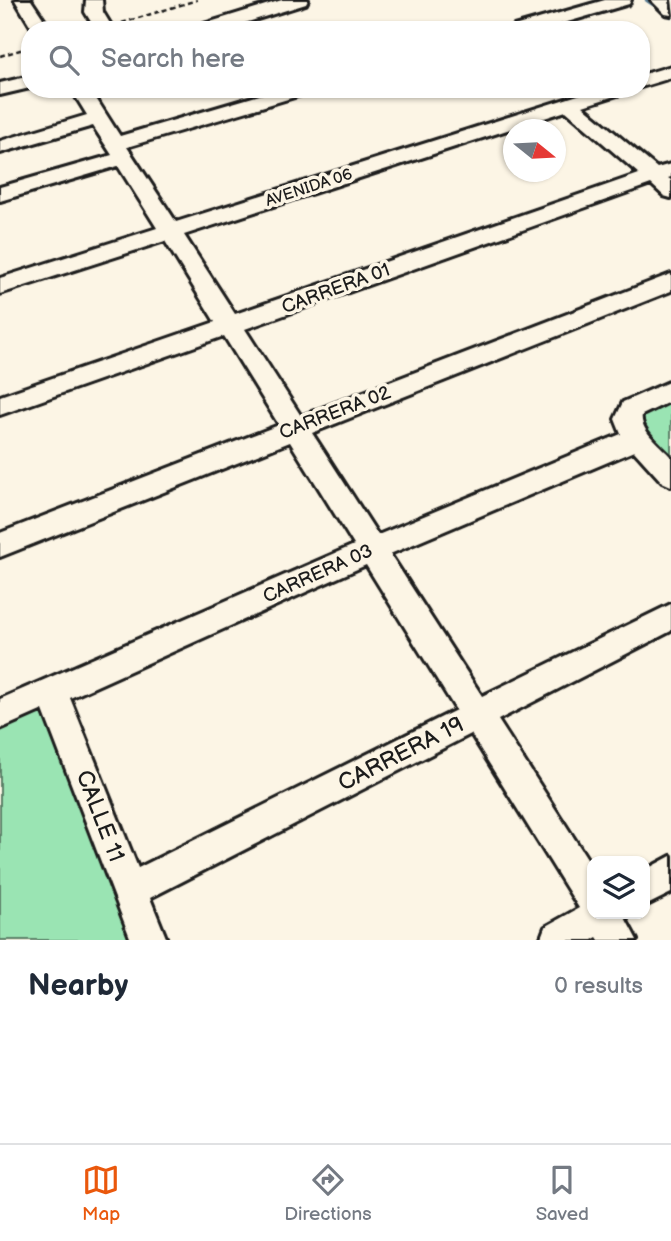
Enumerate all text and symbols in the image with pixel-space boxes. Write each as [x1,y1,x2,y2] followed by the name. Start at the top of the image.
[21,21,650,98] search box
[45,41,83,79] icon: search
[101,44,245,75] text: Search here
[503,119,566,182] north arrow
[263,165,355,211] street label: AVENIDA 06
[279,259,393,319] street label: CARRERA 01
[276,381,395,445] street label: CARRERA 02
[260,540,376,608] street label: CARRERA 03
[334,710,468,798] street label: CARRERA 19
[70,766,130,866] street label: CALLE 11
[587,856,650,919] map controls
[587,856,650,919] button: layers
[28,968,128,1004] text: Nearby
[554,972,643,1000] text: 0 results
[82,1161,120,1226] tab: Map
[284,1161,372,1226] tab: Directions
[536,1161,589,1226] tab: Saved

